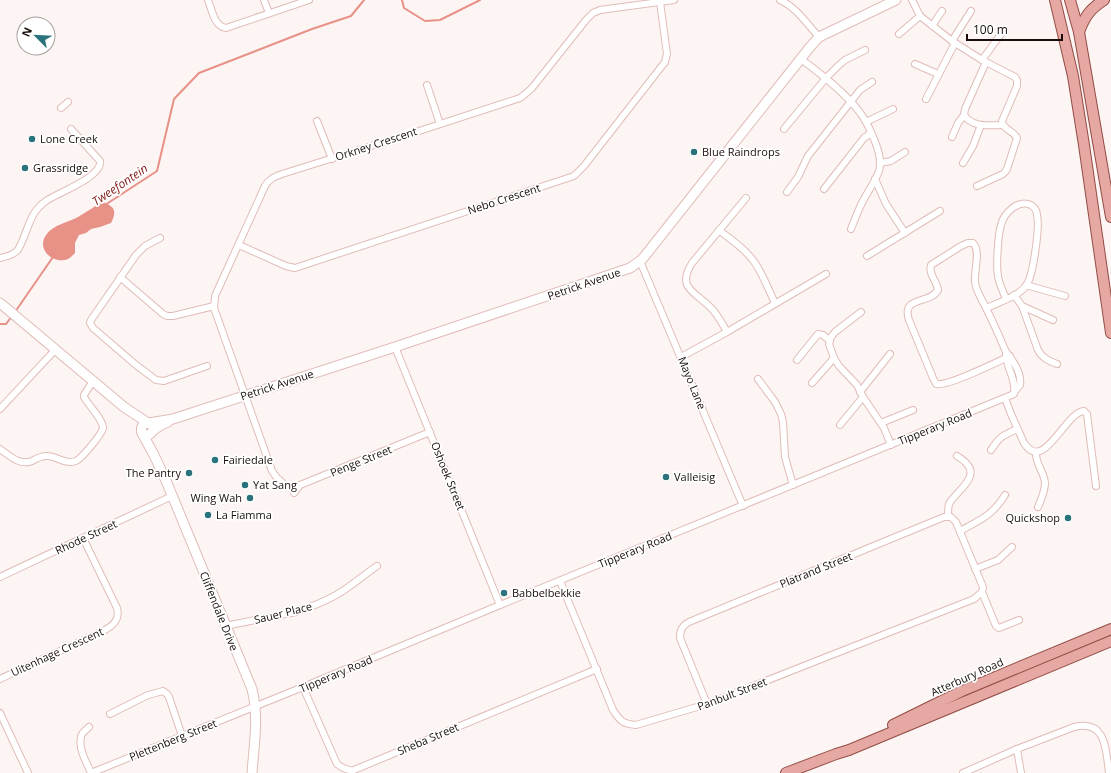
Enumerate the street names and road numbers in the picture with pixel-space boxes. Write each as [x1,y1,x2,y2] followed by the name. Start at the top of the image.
[333,123,419,164] street label: Orkney Crescent
[466,180,542,217] street label: Nebo Crescent
[545,264,622,303] street label: Petrick Avenue
[675,354,710,411] street label: Mayo Lane
[238,366,315,403] street label: Petrick Avenue
[896,405,974,448] street label: Tipperary Road
[428,439,469,512] street label: Oshoek Street
[328,441,394,480] street label: Penge Street
[52,516,119,557] street label: Rhode Street
[596,528,674,571] street label: Tipperary Road
[777,548,854,591] street label: Platrand Street
[197,569,242,653] street label: Cliffendale Drive
[252,598,313,627] street label: Sauer Place
[8,623,106,680] street label: Uitenhage Crescent
[297,651,375,696] street label: Tipperary Road
[928,654,1006,699] street label: Atterbury Road
[695,673,769,714] street label: Panbult Street
[127,715,219,764] street label: Plettenberg Street
[395,719,461,758] street label: Sheba Street

